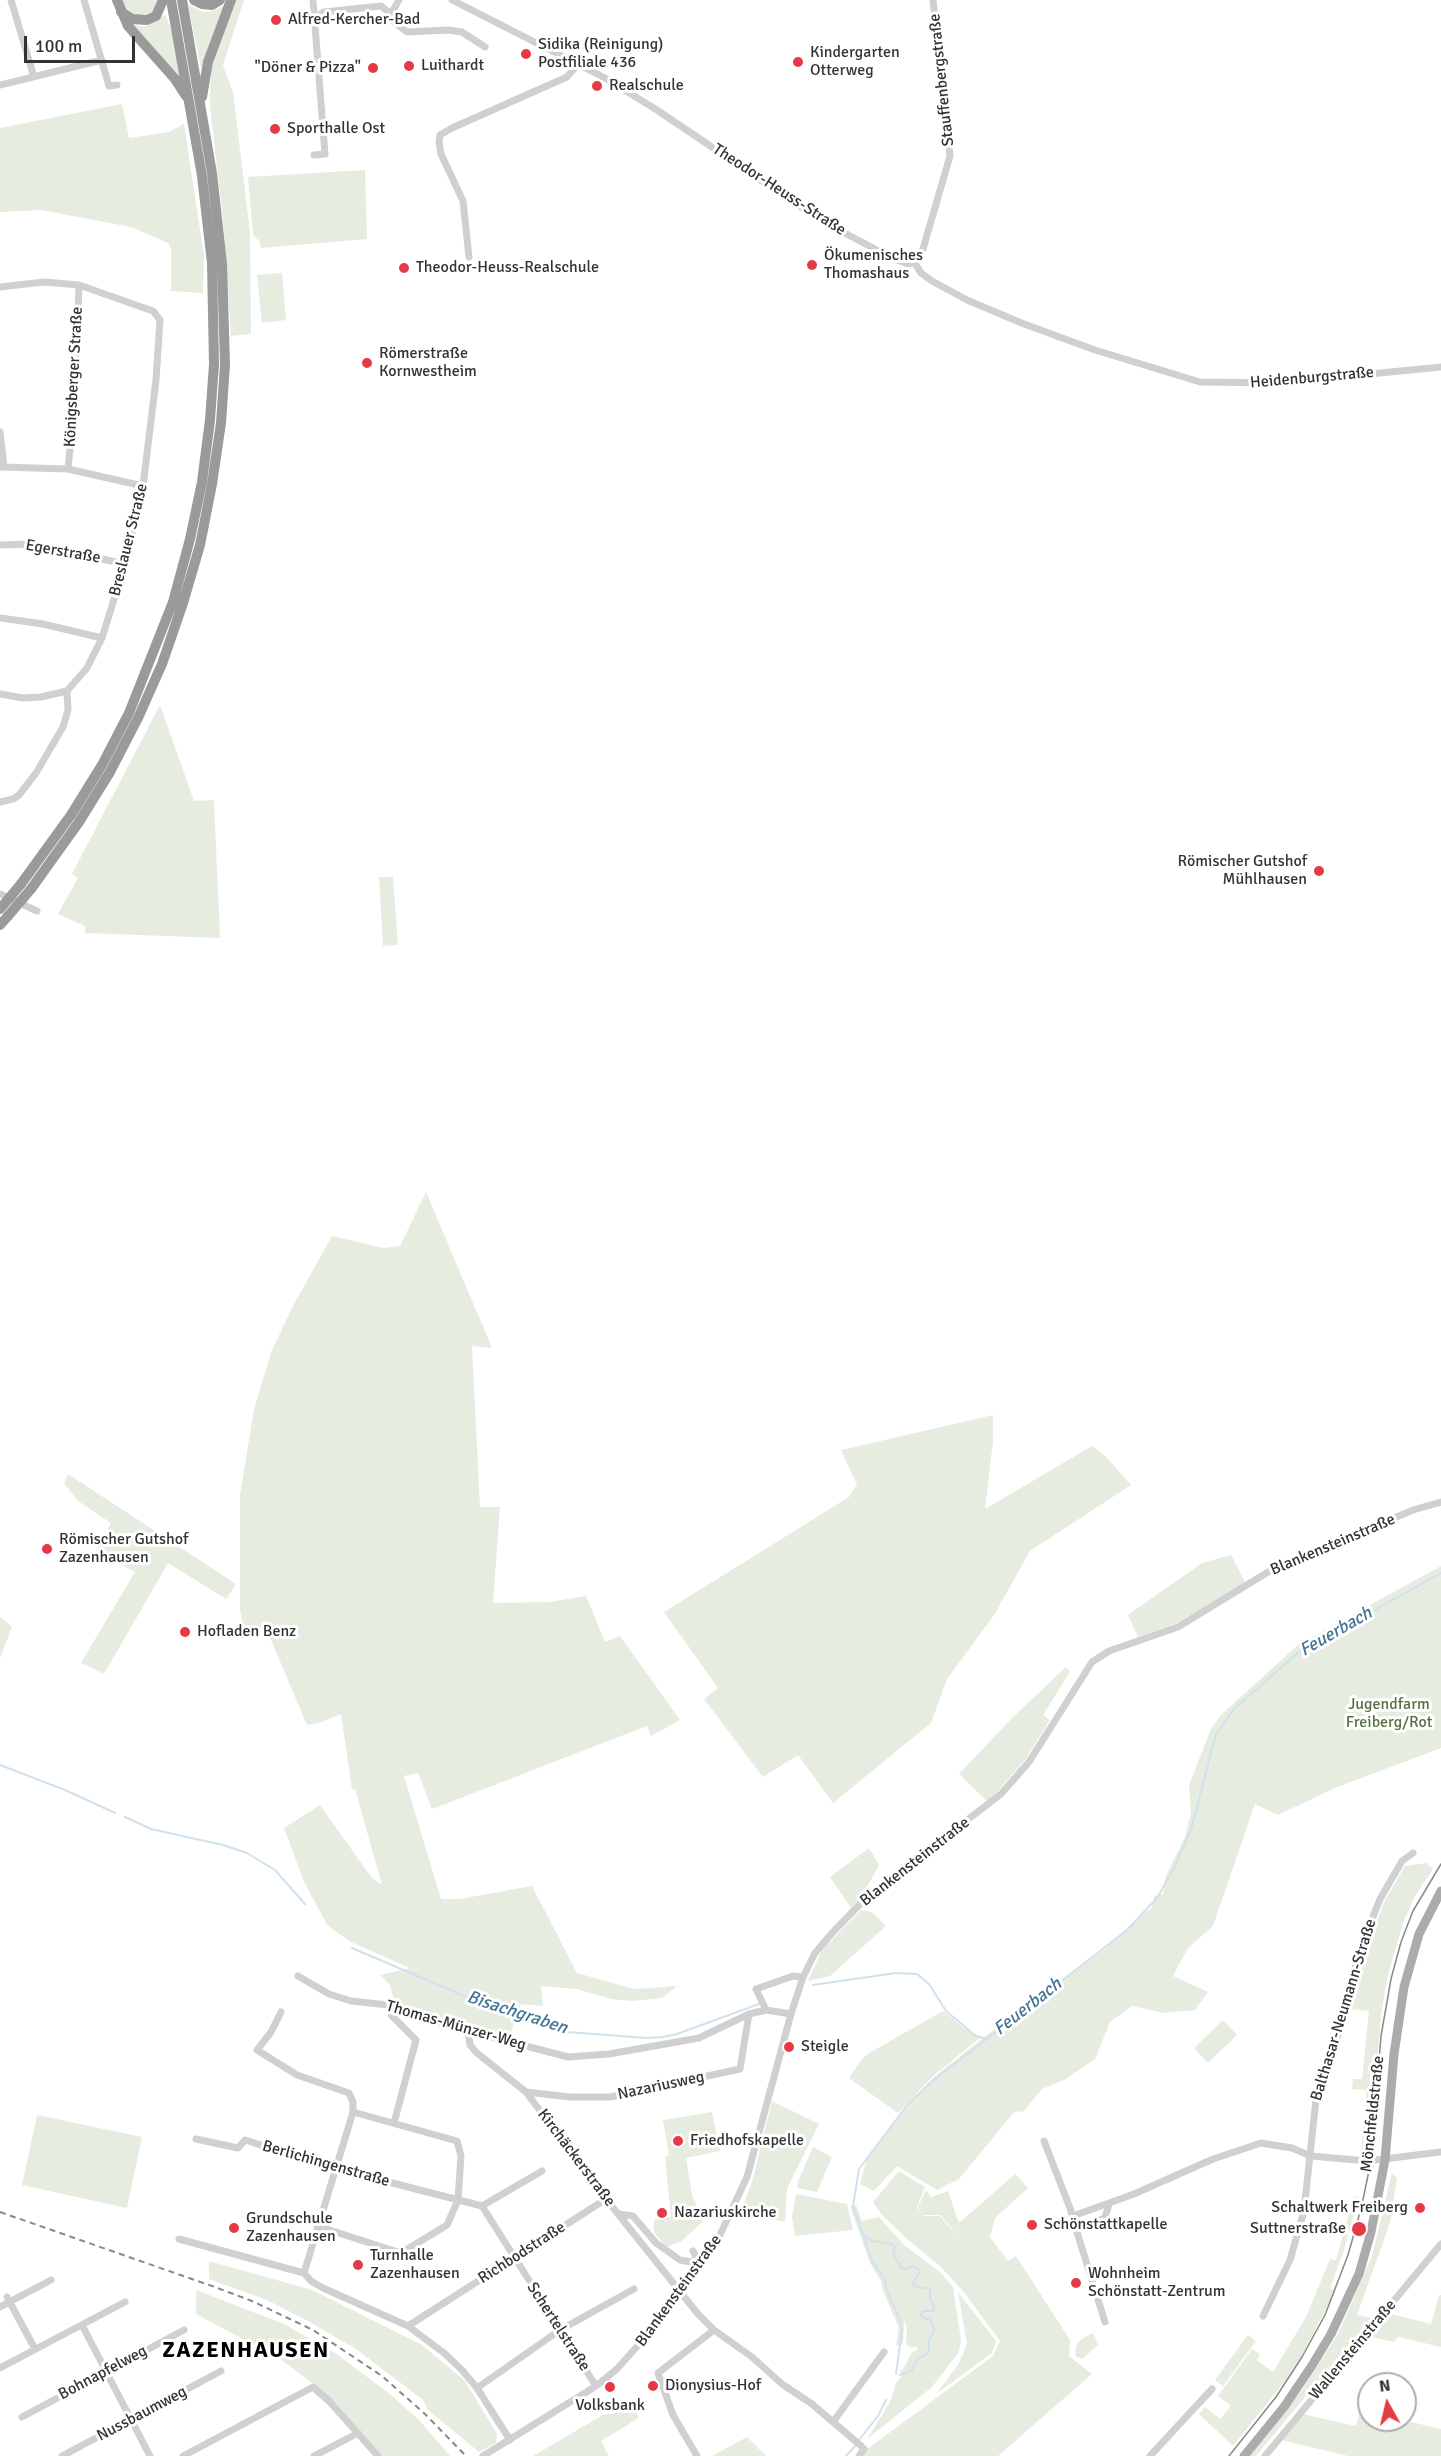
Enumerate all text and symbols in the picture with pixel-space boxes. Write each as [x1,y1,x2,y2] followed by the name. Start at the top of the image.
[288,10,420,30] place label: Alfred-Kercher-Bad
[269,13,283,27] marker: Alfred-Kercher-Bad
[925,13,959,147] street label: Stauffenbergstraße
[27,24,138,62] scale bar
[35,35,82,57] text: 100 m
[538,35,663,73] place label: Sidika (Reinigung) Postfiliale 436
[810,43,900,81] place label: Kindergarten Otterweg
[519,47,533,61] marker: Sidika (Reinigung) Postfiliale 436
[791,55,805,69] marker: Kindergarten Otterweg
[421,56,484,76] place label: Luithardt
[255,58,361,78] place label: "Döner & Pizza"
[402,59,416,73] marker: Luithardt
[366,61,380,75] marker: "Döner & Pizza"
[609,76,684,96] place label: Realschule
[590,79,604,93] marker: Realschule
[287,119,385,139] place label: Sporthalle Ost
[268,122,282,136] marker: Sporthalle Ost
[709,140,849,240] street label: Theodor-Heuss-Straße
[824,246,923,284] place label: Ökumenisches Thomashaus
[416,258,599,278] place label: Theodor-Heuss-Realschule
[805,258,819,272] marker: Ökumenisches Thomashaus
[397,261,411,275] marker: Theodor-Heuss-Realschule
[61,306,87,448] street label: Königsberger Straße
[379,344,477,382] place label: Römerstraße Kornwestheim
[360,356,374,370] marker: Römerstraße Kornwestheim
[1249,363,1375,393] street label: Heidenburgstraße
[106,482,152,598] street label: Breslauer Straße
[24,536,102,568] street label: Egerstraße
[1178,852,1307,890] place label: Römischer Gutshof Mühlhausen
[1312,864,1326,878] marker: Römischer Gutshof Mühlhausen
[1268,1510,1398,1580] street label: Blankensteinstraße
[59,1530,188,1568] place label: Römischer Gutshof Zazenhausen
[40,1542,54,1556] marker: Römischer Gutshof Zazenhausen
[1296,1603,1376,1661] water label: Feuerbach
[197,1622,296,1642] place label: Hofladen Benz
[178,1625,192,1639] marker: Hofladen Benz
[1346,1695,1432,1733] park label: Jugendfarm Freiberg/Rot
[856,1813,974,1911] street label: Blankensteinstraße
[1307,1917,1381,2103] street label: Balthasar-Neumann-Straße
[990,1974,1066,2040] water label: Feuerbach
[464,1987,570,2039] water label: Bisachgraben
[384,1997,528,2055] street label: Thomas-Münzer-Weg
[801,2037,849,2057] place label: Steigle
[782,2040,796,2054] marker: Steigle
[1357,2055,1389,2173] street label: Mönchfeldstraße
[616,2067,706,2105] street label: Nazariusweg
[533,2105,619,2211] street label: Kirchäckerstraße
[690,2131,804,2151] place label: Friedhofskapelle
[671,2134,685,2148] marker: Friedhofskapelle
[260,2137,392,2191] street label: Berlichingenstraße
[1271,2198,1408,2218] place label: Schaltwerk Freiberg
[1413,2201,1427,2215] marker: Schaltwerk Freiberg
[674,2203,777,2223] place label: Nazariuskirche
[655,2206,669,2220] marker: Nazariuskirche
[246,2209,336,2247] place label: Grundschule Zazenhausen
[1044,2215,1168,2235] place label: Schönstattkapelle
[475,2218,569,2288] street label: Richbodstraße
[1025,2218,1039,2232] marker: Schönstattkapelle
[1250,2219,1346,2239] place label: Suttnerstraße
[1350,2220,1368,2238] marker: Suttnerstraße
[227,2221,241,2235] marker: Grundschule Zazenhausen
[632,2231,726,2351] street label: Blankensteinstraße
[370,2246,460,2284] place label: Turnhalle Zazenhausen
[351,2258,365,2272] marker: Turnhalle Zazenhausen
[1088,2264,1226,2302] place label: Wohnheim Schönstatt-Zentrum
[1069,2276,1083,2290] marker: Wohnheim Schönstatt-Zentrum
[522,2279,594,2375] street label: Schertelstraße
[1305,2296,1401,2404] street label: Wallensteinstraße
[162,2338,330,2364] district label: ZAZENHAUSEN
[55,2342,151,2404] street label: Bohnapfelweg
[1357,2372,1417,2432] north arrow
[1378,2375,1392,2397] text: N
[665,2376,761,2396] place label: Dionysius-Hof
[646,2379,660,2393] marker: Dionysius-Hof
[603,2380,617,2394] marker: Volksbank
[94,2382,190,2446] street label: Nussbaumweg
[575,2396,645,2416] place label: Volksbank

